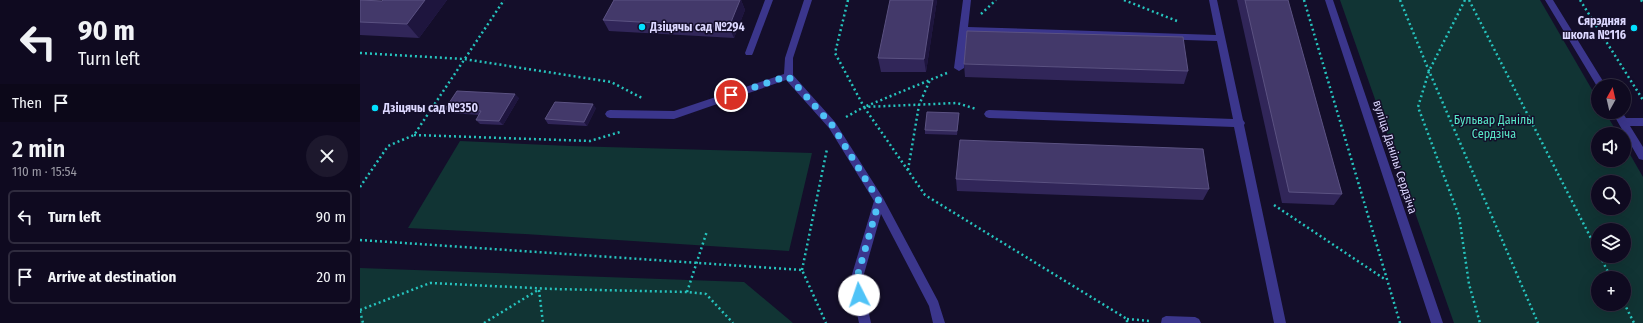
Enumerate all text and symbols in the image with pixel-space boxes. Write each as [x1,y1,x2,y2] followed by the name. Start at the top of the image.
[78,14,135,47] text: 90 m
[1562,14,1626,42] place label: Сярэдняя школа №116
[12,16,64,68] icon: left
[649,20,745,34] place label: Дзіцячы сад №294
[637,22,647,32] marker: Дзіцячы сад №294
[1629,23,1639,33] marker: Сярэдняя школа №116
[78,48,140,70] text: Turn left
[714,78,748,112] pin
[1591,79,1631,119] north arrow
[1591,79,1631,311] map controls
[720,84,742,106] icon: arrive
[50,92,72,114] icon: arrive
[12,94,42,112] text: Then
[1370,98,1420,216] street label: вуліца Данілы Сердзіча
[382,101,478,115] place label: Дзіцячы сад №350
[370,103,380,113] marker: Дзіцячы сад №350
[1454,113,1534,141] park label: Бульвар Данілы Сердзіча
[1591,127,1631,167] button: sound
[12,135,65,163] text: 2 min
[306,135,348,177] button: close
[12,164,77,179] text: 110 m · 15:54
[1591,175,1631,215] button: search
[14,206,36,228] icon: left
[48,208,101,226] text: Turn left
[316,208,346,226] text: 90 m
[1591,223,1631,263] button: layers
[14,266,36,288] icon: arrive
[48,268,176,286] text: Arrive at destination
[317,268,346,286] text: 20 m
[1591,271,1631,311] button: +
[838,274,880,316] position arrow

